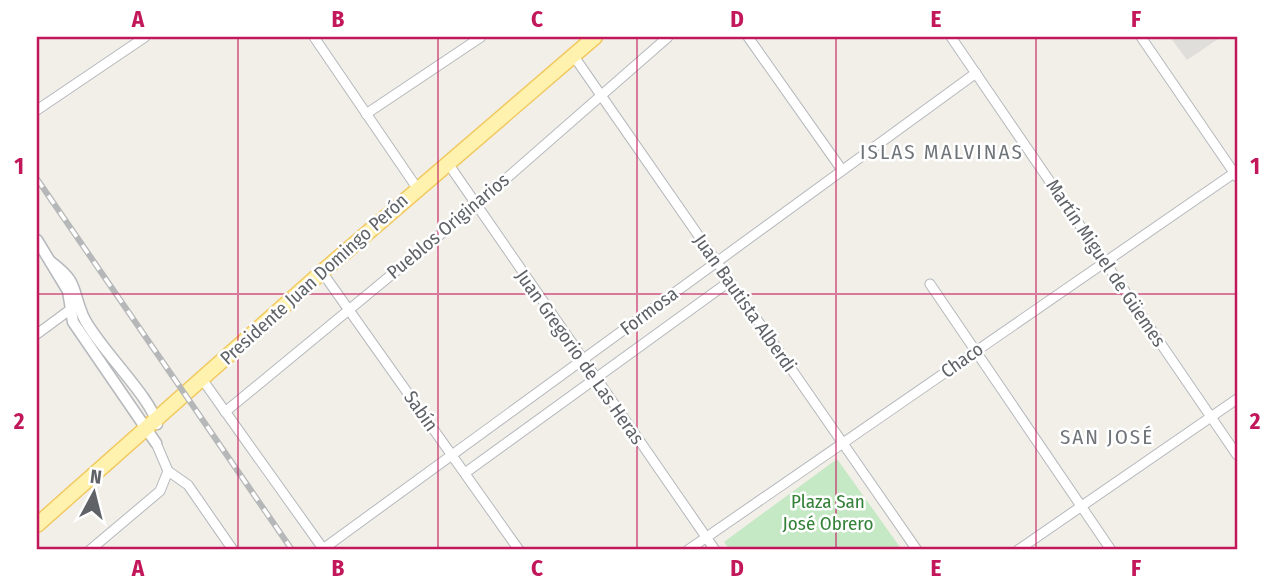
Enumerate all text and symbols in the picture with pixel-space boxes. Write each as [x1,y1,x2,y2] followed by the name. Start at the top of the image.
[131,5,145,33] text: A
[332,5,345,33] text: B
[531,5,543,33] text: C
[730,5,744,33] text: D
[931,5,942,33] text: E
[1131,5,1141,33] text: F
[860,139,1024,165] district label: ISLAS MALVINAS
[14,152,24,180] text: 1
[1250,152,1260,180] text: 1
[382,168,514,284] street label: Pueblos Originarios
[1041,175,1171,351] street label: Martín Miguel de Güemes
[215,189,413,369] street label: Presidente Juan Domingo Perón
[689,230,801,376] street label: Juan Bautista Alberdi
[511,265,649,449] street label: Juan Gregorio de Las Heras
[616,282,682,340] street label: Formosa
[936,337,988,383] street label: Chaco
[399,387,443,435] street label: Sabín
[13,407,25,435] text: 2
[1249,407,1261,435] text: 2
[1060,424,1154,450] district label: SAN JOSÉ
[60,458,130,528] north arrow
[89,465,103,489] text: N
[783,490,873,535] park label: Plaza San José Obrero
[131,554,145,582] text: A
[332,554,345,582] text: B
[531,554,543,582] text: C
[730,554,744,582] text: D
[931,554,942,582] text: E
[1131,554,1141,582] text: F

